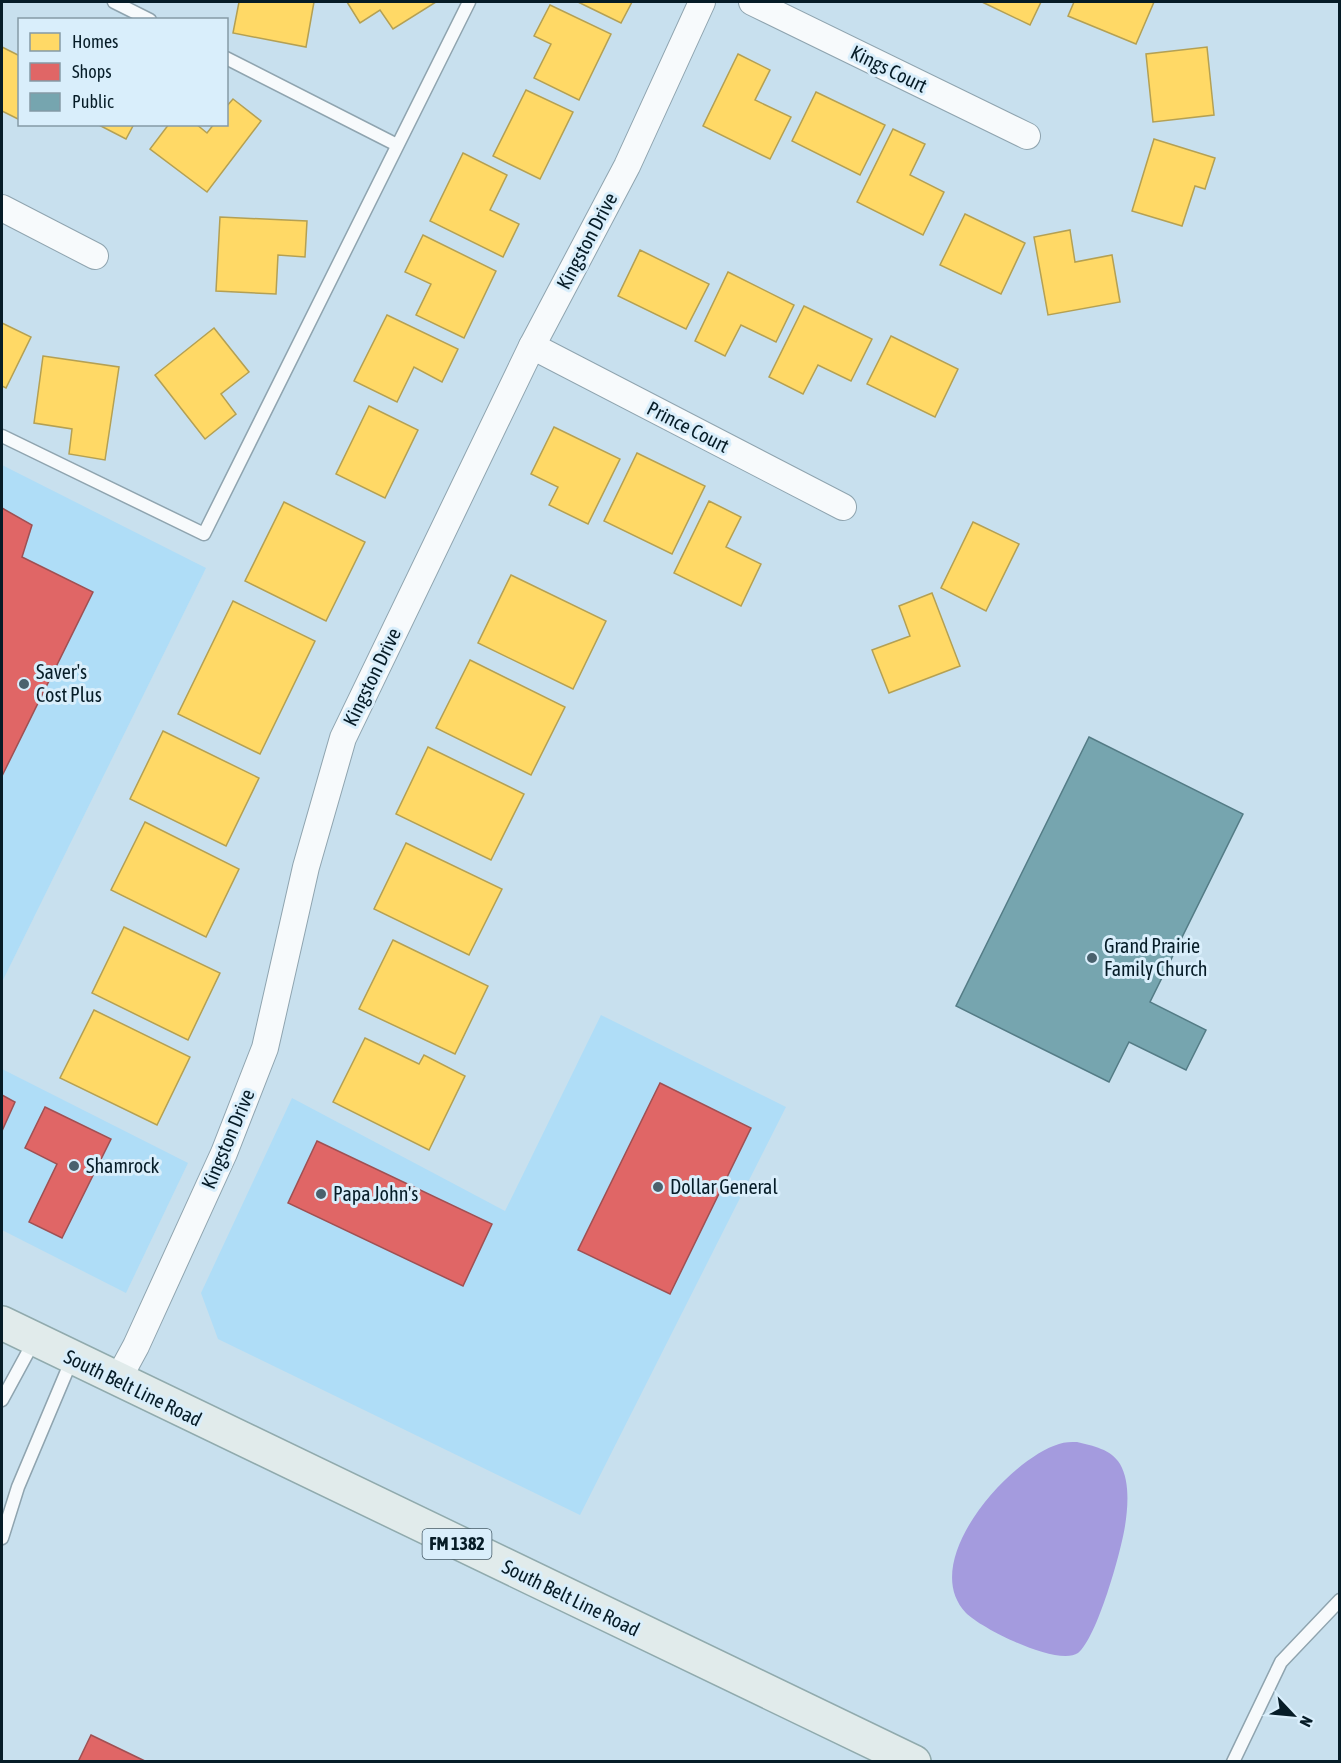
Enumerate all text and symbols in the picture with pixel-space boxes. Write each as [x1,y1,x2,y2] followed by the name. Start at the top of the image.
[18,18,228,126] legend
[72,31,118,52] text: Homes
[847,40,931,97] street label: Kings Court
[72,61,112,82] text: Shops
[72,91,114,112] text: Public
[552,189,622,293] street label: Kingston Drive
[643,396,733,457] street label: Prince Court
[338,624,405,729] street label: Kingston Drive
[36,660,102,706] place label: Saver's Cost Plus
[17,677,31,691] marker: Saver's Cost Plus
[1104,934,1207,980] place label: Grand Prairie Family Church
[1085,951,1099,965] marker: Grand Prairie Family Church
[196,1086,259,1192] street label: Kingston Drive
[86,1154,159,1177] place label: Shamrock
[67,1159,81,1173] marker: Shamrock
[670,1175,778,1198] place label: Dollar General
[651,1180,665,1194] marker: Dollar General
[333,1182,418,1205] place label: Papa John's
[314,1187,328,1201] marker: Papa John's
[61,1344,206,1431] street label: South Belt Line Road
[422,1529,492,1559] road number: FM 1382
[499,1554,644,1641] street label: South Belt Line Road
[1263,1685,1323,1745] north arrow
[1296,1713,1317,1730] text: N

